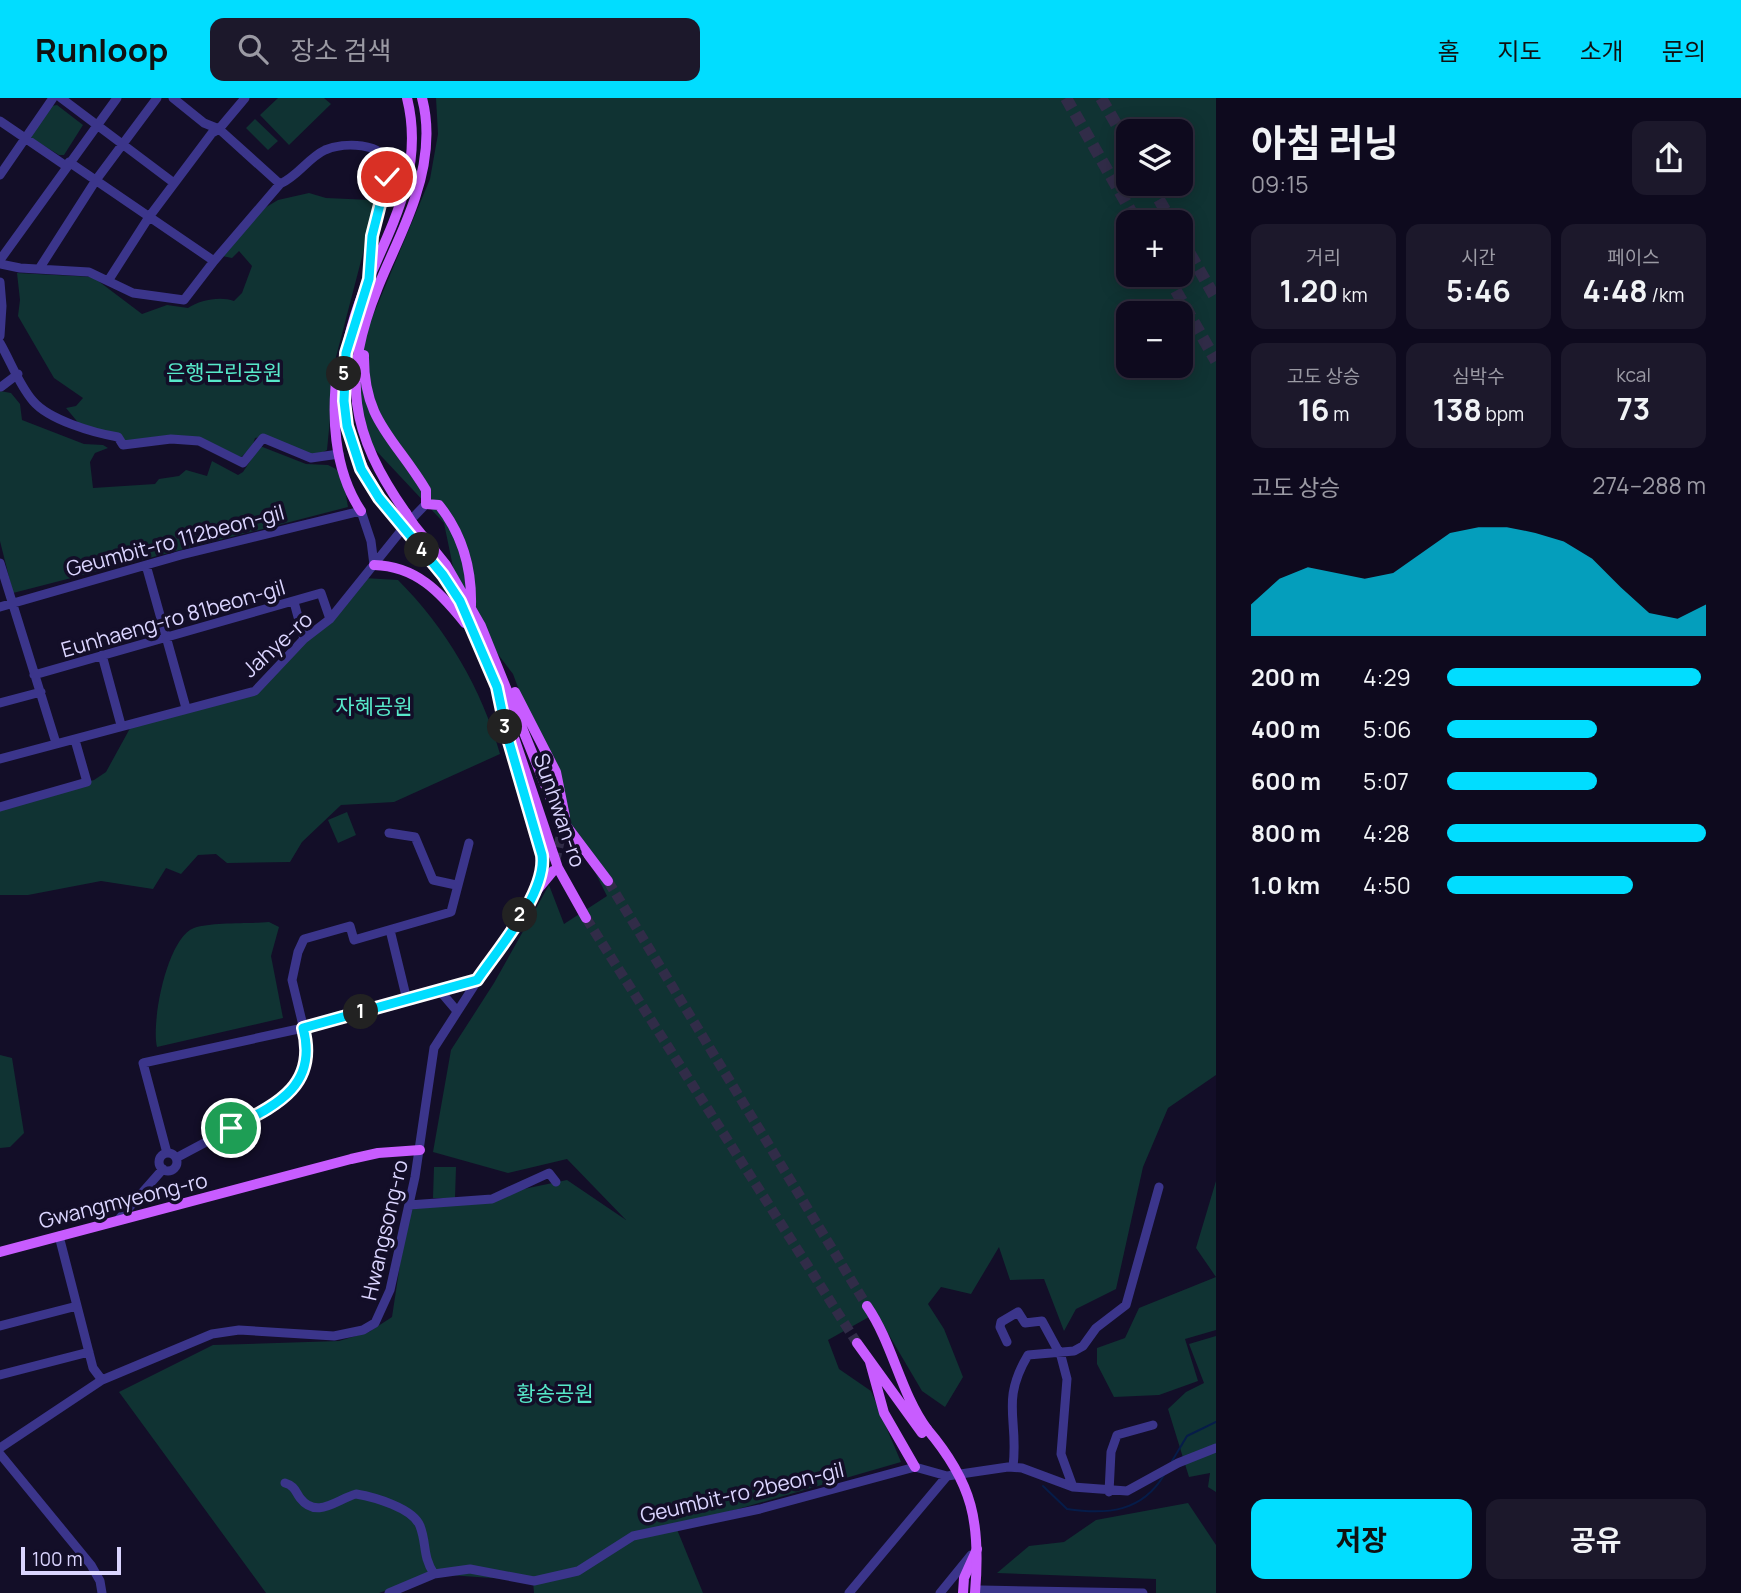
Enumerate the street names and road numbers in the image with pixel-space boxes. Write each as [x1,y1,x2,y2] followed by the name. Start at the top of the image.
[63,497,287,583] street label: Geumbit-ro 112beon-gil
[58,573,288,663] street label: Eunhaeng-ro 81beon-gil
[236,605,318,683] street label: Jahye-ro
[527,749,593,871] street label: Sunhwan-ro
[354,1157,414,1303] street label: Hwangsong-ro
[36,1165,210,1235] street label: Gwangmyeong-ro
[637,1455,847,1529] street label: Geumbit-ro 2beon-gil

